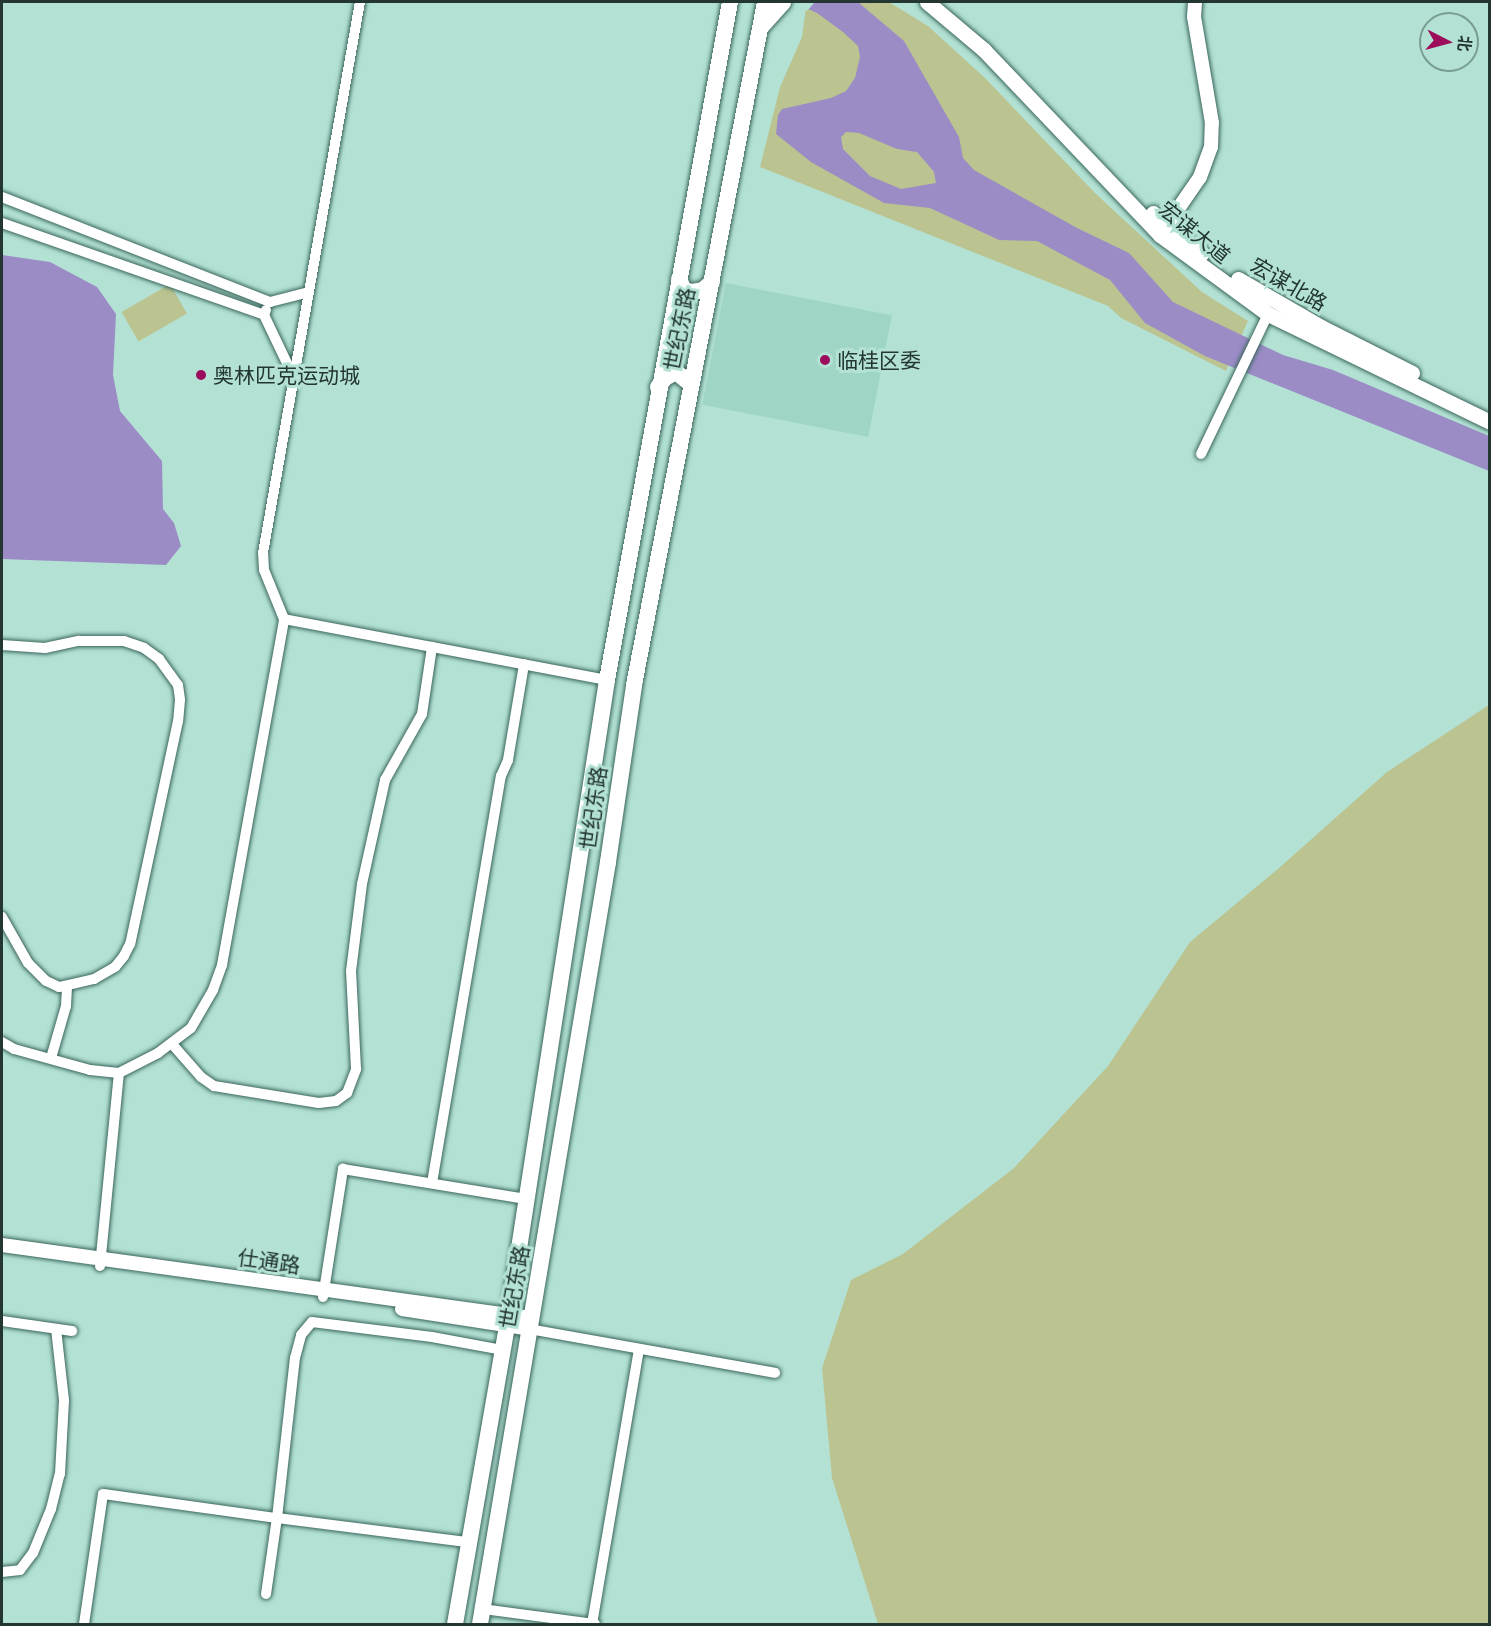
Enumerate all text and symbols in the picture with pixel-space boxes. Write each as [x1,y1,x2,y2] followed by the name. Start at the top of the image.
[1419,12,1479,72] north arrow
[1453,35,1477,53] text: 北
[1154,196,1236,268] street label: 宏谋大道
[1246,252,1332,316] street label: 宏谋北路
[659,285,699,373] street label: 世纪东路
[837,347,921,373] place label: 临桂区委
[818,353,832,367] marker: 临桂区委
[213,362,360,388] place label: 奥林匹克运动城
[194,368,208,382] marker: 奥林匹克运动城
[575,765,611,851] street label: 世纪东路
[494,1243,534,1331] street label: 世纪东路
[236,1244,302,1278] street label: 仕通路

